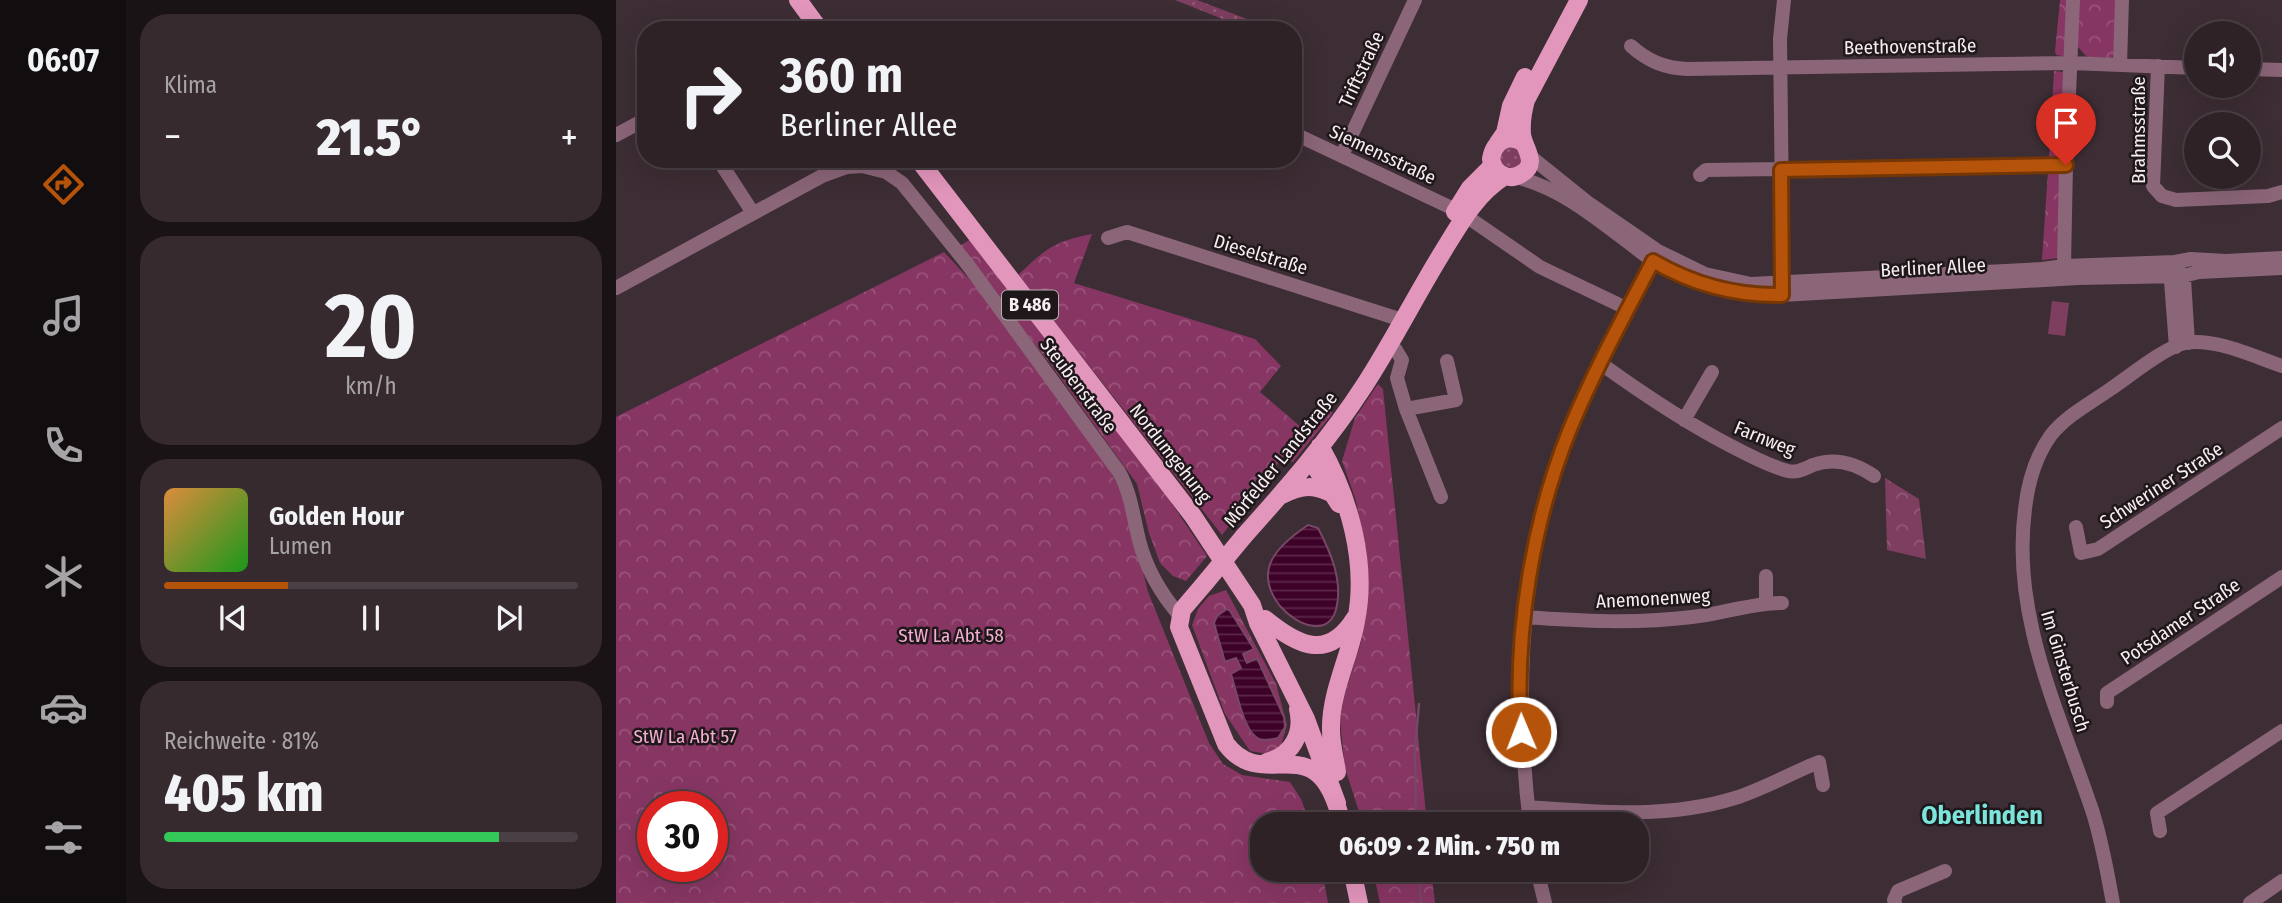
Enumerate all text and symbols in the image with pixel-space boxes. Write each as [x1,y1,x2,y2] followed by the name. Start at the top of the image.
[2184,21,2261,189] map controls
[2184,21,2261,98] button: sound
[1334,28,1389,111] street label: Triftstraße
[1844,34,1976,59] street label: Beethovenstraße
[27,41,99,79] text: 06:07
[780,46,903,105] text: 360 m
[665,49,756,140] icon: right
[164,71,217,99] text: Klima
[2127,76,2150,184] street label: Brahmsstraße
[2036,93,2096,165] pin
[2047,104,2085,142] icon: arrive
[317,106,425,169] text: 21.5°
[780,106,958,144] text: Berliner Allee
[2184,112,2261,189] button: search
[164,114,181,160] text: −
[561,114,578,160] text: +
[1326,120,1440,189] street label: Siemensstraße
[39,160,88,209] icon: directions
[1211,229,1311,280] street label: Dieselstraße
[1880,253,1986,282] street label: Berliner Allee
[325,272,417,381] text: 20
[1002,290,1058,320] road number: B 486
[39,291,88,340] icon: music
[1035,333,1122,438] street label: Steubenstraße
[345,372,397,400] text: km/h
[1219,387,1342,532] street label: Mörfelder Landstraße
[1125,399,1216,507] street label: Nordumgehung
[1731,416,1799,461] street label: Farnweg
[39,421,88,470] icon: phone
[2096,437,2227,534] street label: Schweriner Straße
[269,501,404,532] text: Golden Hour
[269,532,332,560] text: Lumen
[39,552,88,601] icon: climate
[2116,573,2244,670] street label: Potsdamer Straße
[1595,584,1711,613] street label: Anemonenweg
[214,599,252,637] icon: previous
[352,599,390,637] icon: pause
[490,599,528,637] icon: next
[2036,607,2095,735] street label: Im Ginsterbusch
[898,624,1004,647] park label: StW La Abt 58
[39,683,88,732] icon: car
[1484,695,1558,769] position arrow
[633,725,737,748] park label: StW La Abt 57
[164,727,319,755] text: Reichweite · 81%
[164,762,323,825] text: 405 km
[637,791,728,882] speed limit sign: 30
[1921,800,2043,831] district label: Oberlinden
[39,813,88,862] icon: filters
[1339,831,1560,862] text: 06:09 · 2 Min. · 750 m

